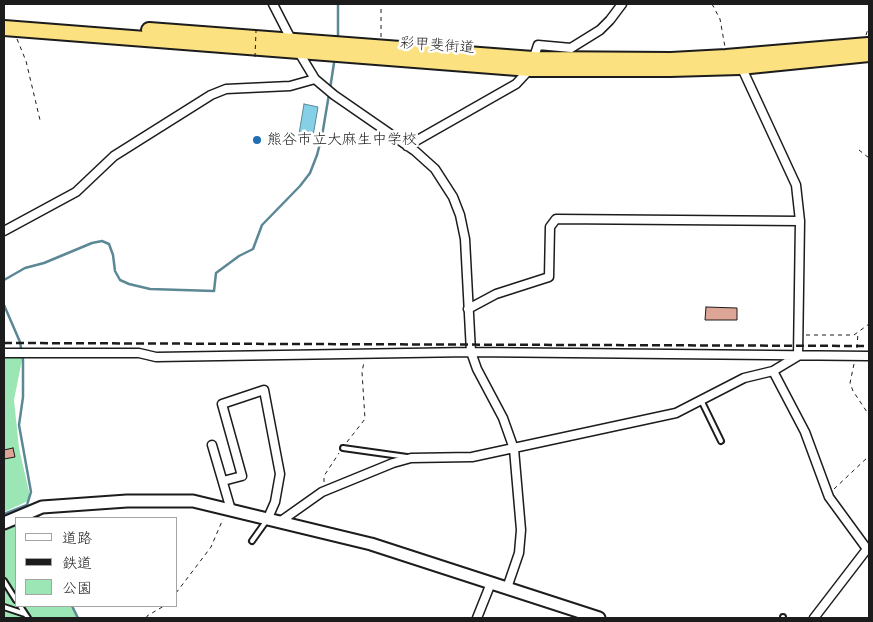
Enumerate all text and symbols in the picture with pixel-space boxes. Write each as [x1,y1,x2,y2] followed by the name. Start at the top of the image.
[399,34,475,58] street label: 彩甲斐街道
[267,131,417,149] place label: 熊谷市立大麻生中学校
[251,134,263,146] marker: 熊谷市立大麻生中学校
[15,517,178,607] legend
[62,529,92,548] text: 道路
[62,554,92,573] text: 鉄道
[62,579,92,598] text: 公園

